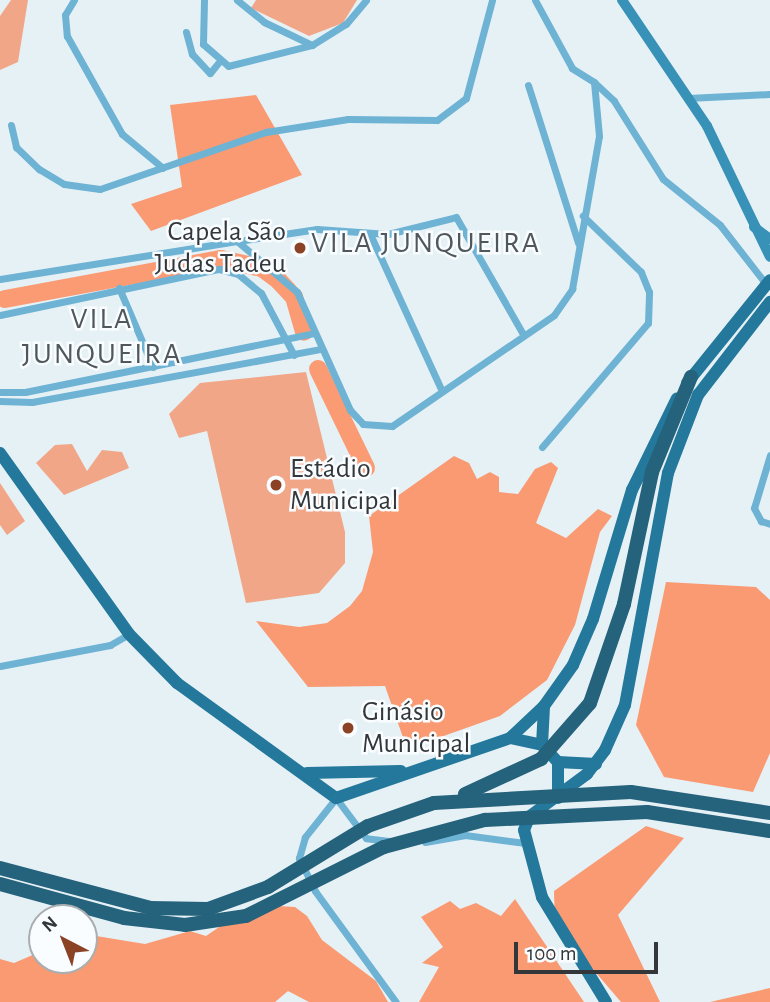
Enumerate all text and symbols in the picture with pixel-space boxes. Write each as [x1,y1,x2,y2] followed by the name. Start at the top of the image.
[154,215,286,281] place label: Capela São Judas Tadeu
[313,225,539,261] district label: VILA JUNQUEIRA
[292,240,308,256] marker: Capela São Judas Tadeu
[23,301,181,372] district label: VILA JUNQUEIRA
[290,452,398,518] place label: Estádio Municipal
[268,477,284,493] marker: Estádio Municipal
[362,695,470,761] place label: Ginásio Municipal
[340,720,356,736] marker: Ginásio Municipal
[28,904,98,974] north arrow
[39,913,61,936] text: N
[518,928,662,972] scale bar
[527,943,577,964] text: 100 m

